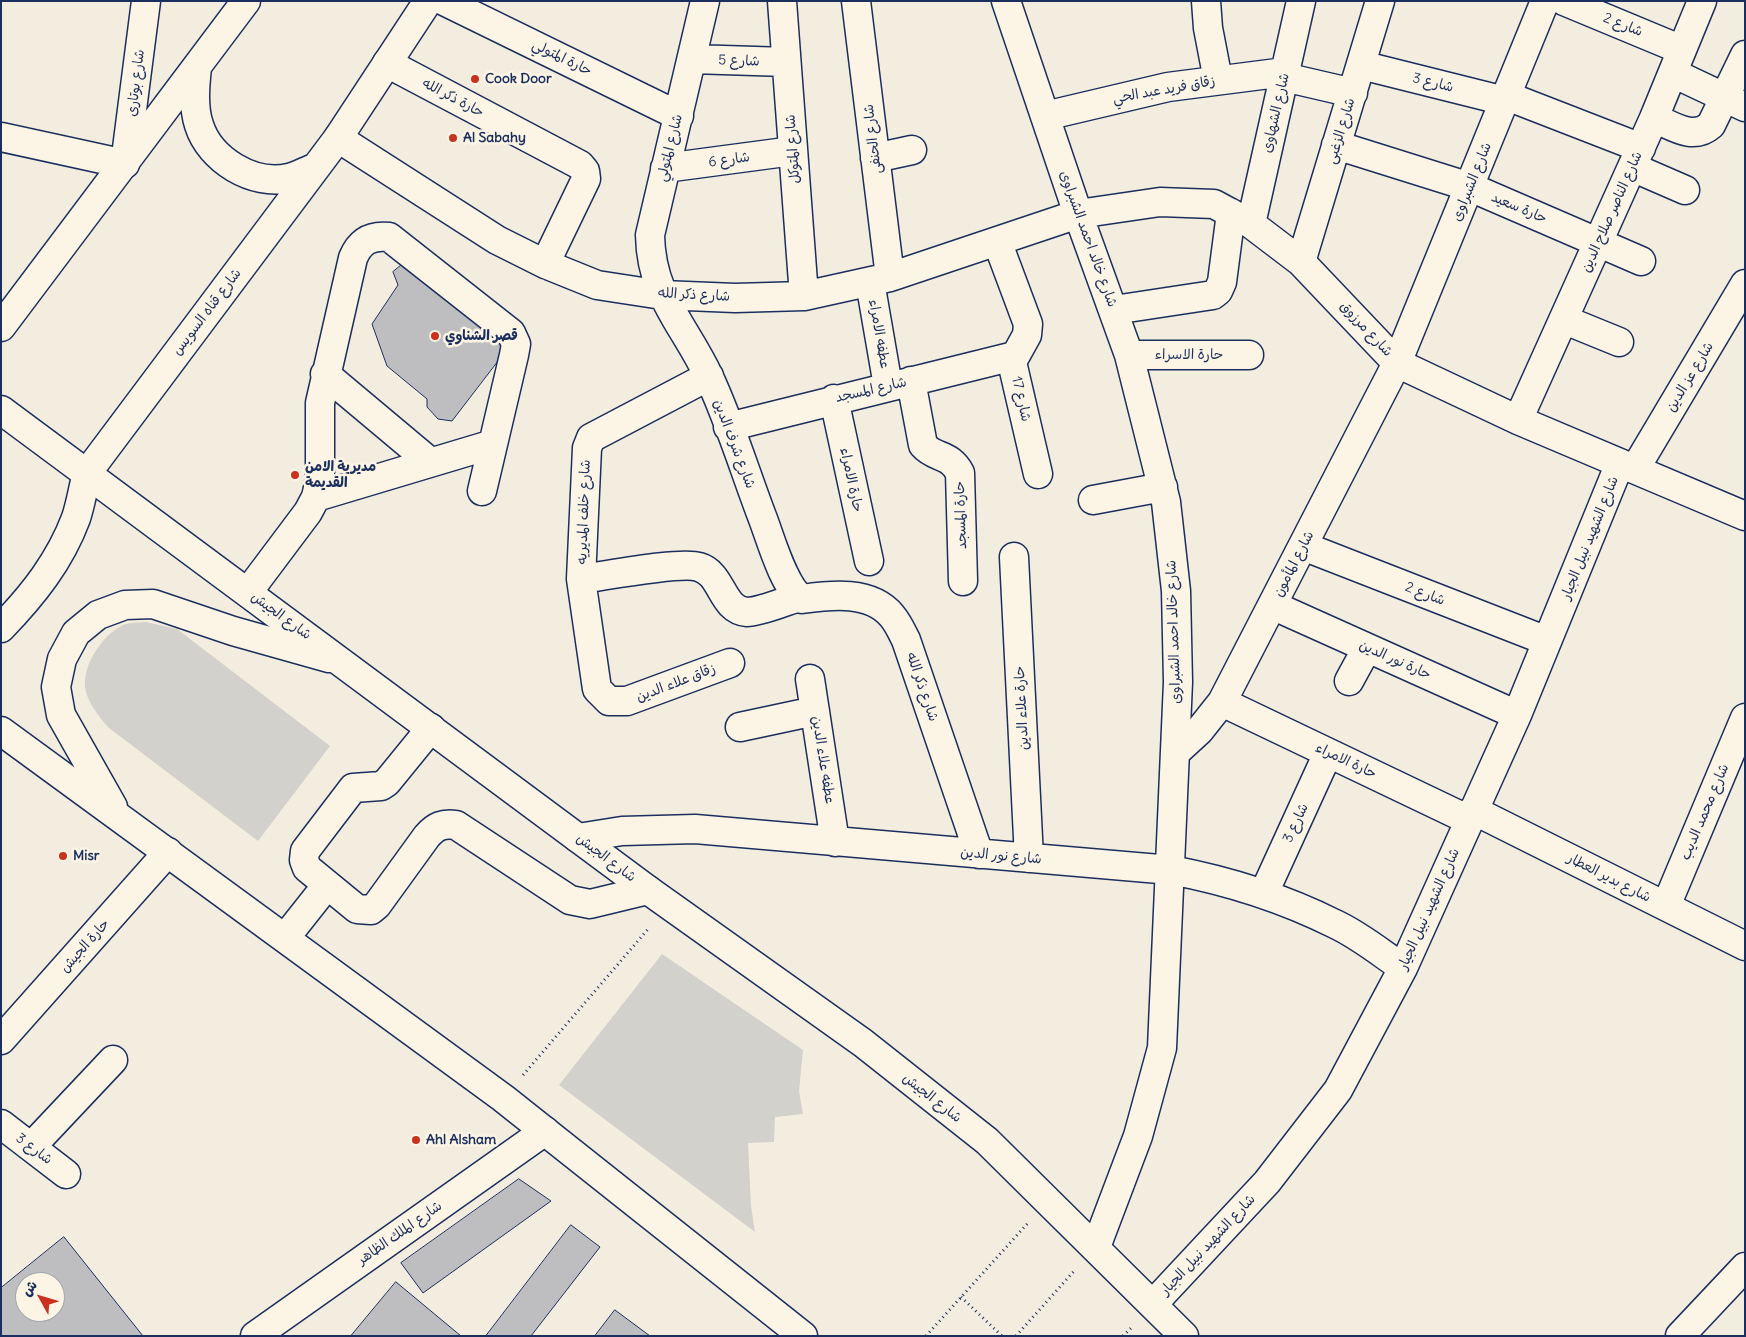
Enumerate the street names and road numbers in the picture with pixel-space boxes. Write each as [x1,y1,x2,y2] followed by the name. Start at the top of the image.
[1601,9,1645,41] street label: شارع 2
[529,36,595,80] street label: حارة المتولي
[124,48,148,118] street label: شارع بوتارى
[718,52,760,70] street label: شارع 5
[1411,70,1455,96] street label: شارع 3
[1259,71,1293,155] street label: شارع الشهاوى
[1111,73,1217,107] street label: زقاق فريد عبد الحي
[419,75,487,121] street label: حارة ذكر الله
[1323,96,1359,166] street label: شارع الزغبى
[860,103,886,175] street label: شارع الحنفى
[654,113,686,183] street label: شارع المتولي
[782,114,804,184] street label: شارع المتوكل
[1449,140,1495,224] street label: شارع الشبراوى
[707,149,751,171] street label: شارع 6
[1578,149,1646,275] street label: شارع الناصر صلاح الدين
[1056,169,1120,309] street label: شارع خالد احمد الشبراوى
[1489,189,1549,227] street label: حارة سعيد
[169,265,245,359] street label: شارع قناه السويس
[658,285,730,305] street label: شارع ذكر الله
[865,298,893,370] street label: عطفه الامراء
[1336,298,1396,360] street label: شارع مرزوق
[1663,339,1717,415] street label: شارع عز الدين
[1155,347,1223,363] street label: حارة الاسراء
[834,374,908,406] street label: شارع المسجد
[1008,375,1034,423] street label: شارع 17
[709,397,759,491] street label: شارع شرف الدين
[836,446,866,514] street label: حارة الامراء
[574,459,594,565] street label: شارع خلف المديريه
[1558,474,1622,602] street label: شارع الشهيد نبيل الجيار
[951,481,971,549] street label: حارة المسجد
[1270,528,1318,600] street label: شارع المأمون
[1163,560,1185,704] street label: شارع خالد احمد الشبراوى
[1403,579,1447,609] street label: شارع 2
[248,588,314,644] street label: شارع الجيش
[1356,637,1434,683] street label: حارة نور الدين
[902,650,942,724] street label: شارع ذكر الله
[634,660,718,706] street label: زقاق علاء الدين
[1011,665,1033,751] street label: حارة علاء الدين
[808,715,838,805] street label: عطفه علاء الدين
[1313,740,1379,782] street label: حارة الامراء
[1677,761,1733,863] street label: شارع محمد الديب
[1280,801,1312,845] street label: شارع 3
[573,830,639,886] street label: شارع الجيش
[960,844,1042,868] street label: شارع نور الدين
[1395,845,1463,973] street label: شارع الشهيد نبيل الجيار
[1565,850,1653,906] street label: شارع بدير العطار
[57,916,113,976] street label: حارة الجيش
[899,1070,965,1126] street label: شارع الجيش
[12,1130,56,1168] street label: شارع 3
[1157,1191,1259,1299] street label: شارع الشهيد نبيل الجيار
[354,1198,446,1268] street label: شارع الملك الظاهر

